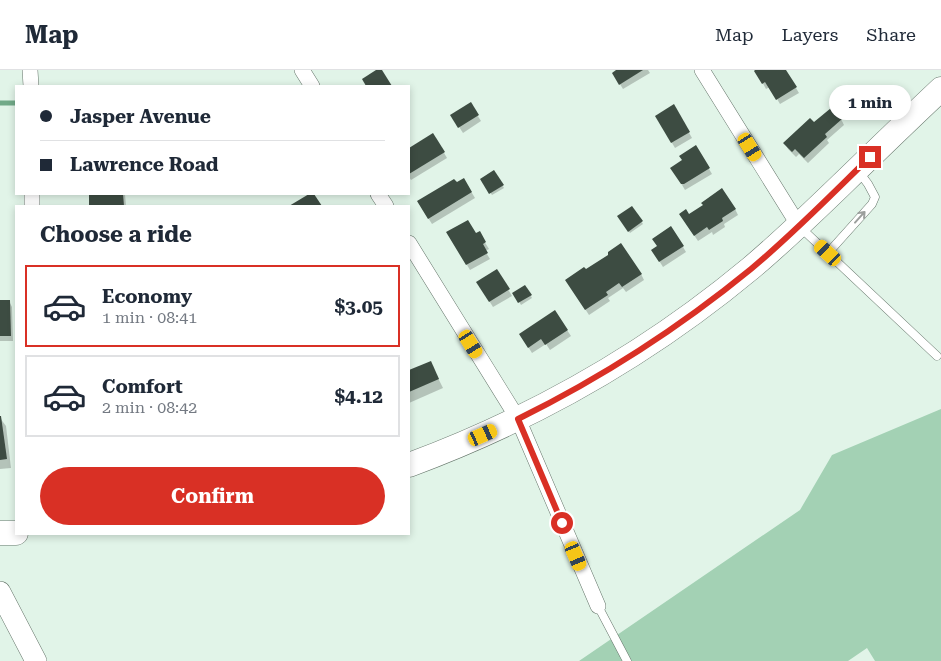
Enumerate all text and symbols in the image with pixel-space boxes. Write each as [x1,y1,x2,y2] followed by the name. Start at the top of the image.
[25,21,79,49] text: Map
[715,24,754,45] text: Map
[782,24,838,45] text: Layers
[866,24,916,45] text: Share
[829,84,911,119] callout: 1 min
[848,93,892,112] text: 1 min
[70,105,211,128] text: Jasper Avenue
[735,130,764,164] car
[859,146,881,168] route end
[70,153,218,176] text: Lawrence Road
[855,210,866,223] one-way arrow
[40,222,192,247] text: Choose a ride
[811,237,844,269] car
[42,284,87,329] icon: car
[102,285,192,308] text: Economy
[334,295,383,318] text: $3.05
[102,308,197,327] text: 1 min · 08:41
[456,327,485,361] car
[42,374,87,419] icon: car
[102,375,183,398] text: Comfort
[334,385,383,408] text: $4.12
[102,398,197,417] text: 2 min · 08:42
[466,422,499,448] car
[40,467,385,525] button: Confirm
[551,512,573,534] route start
[563,539,588,573] car

